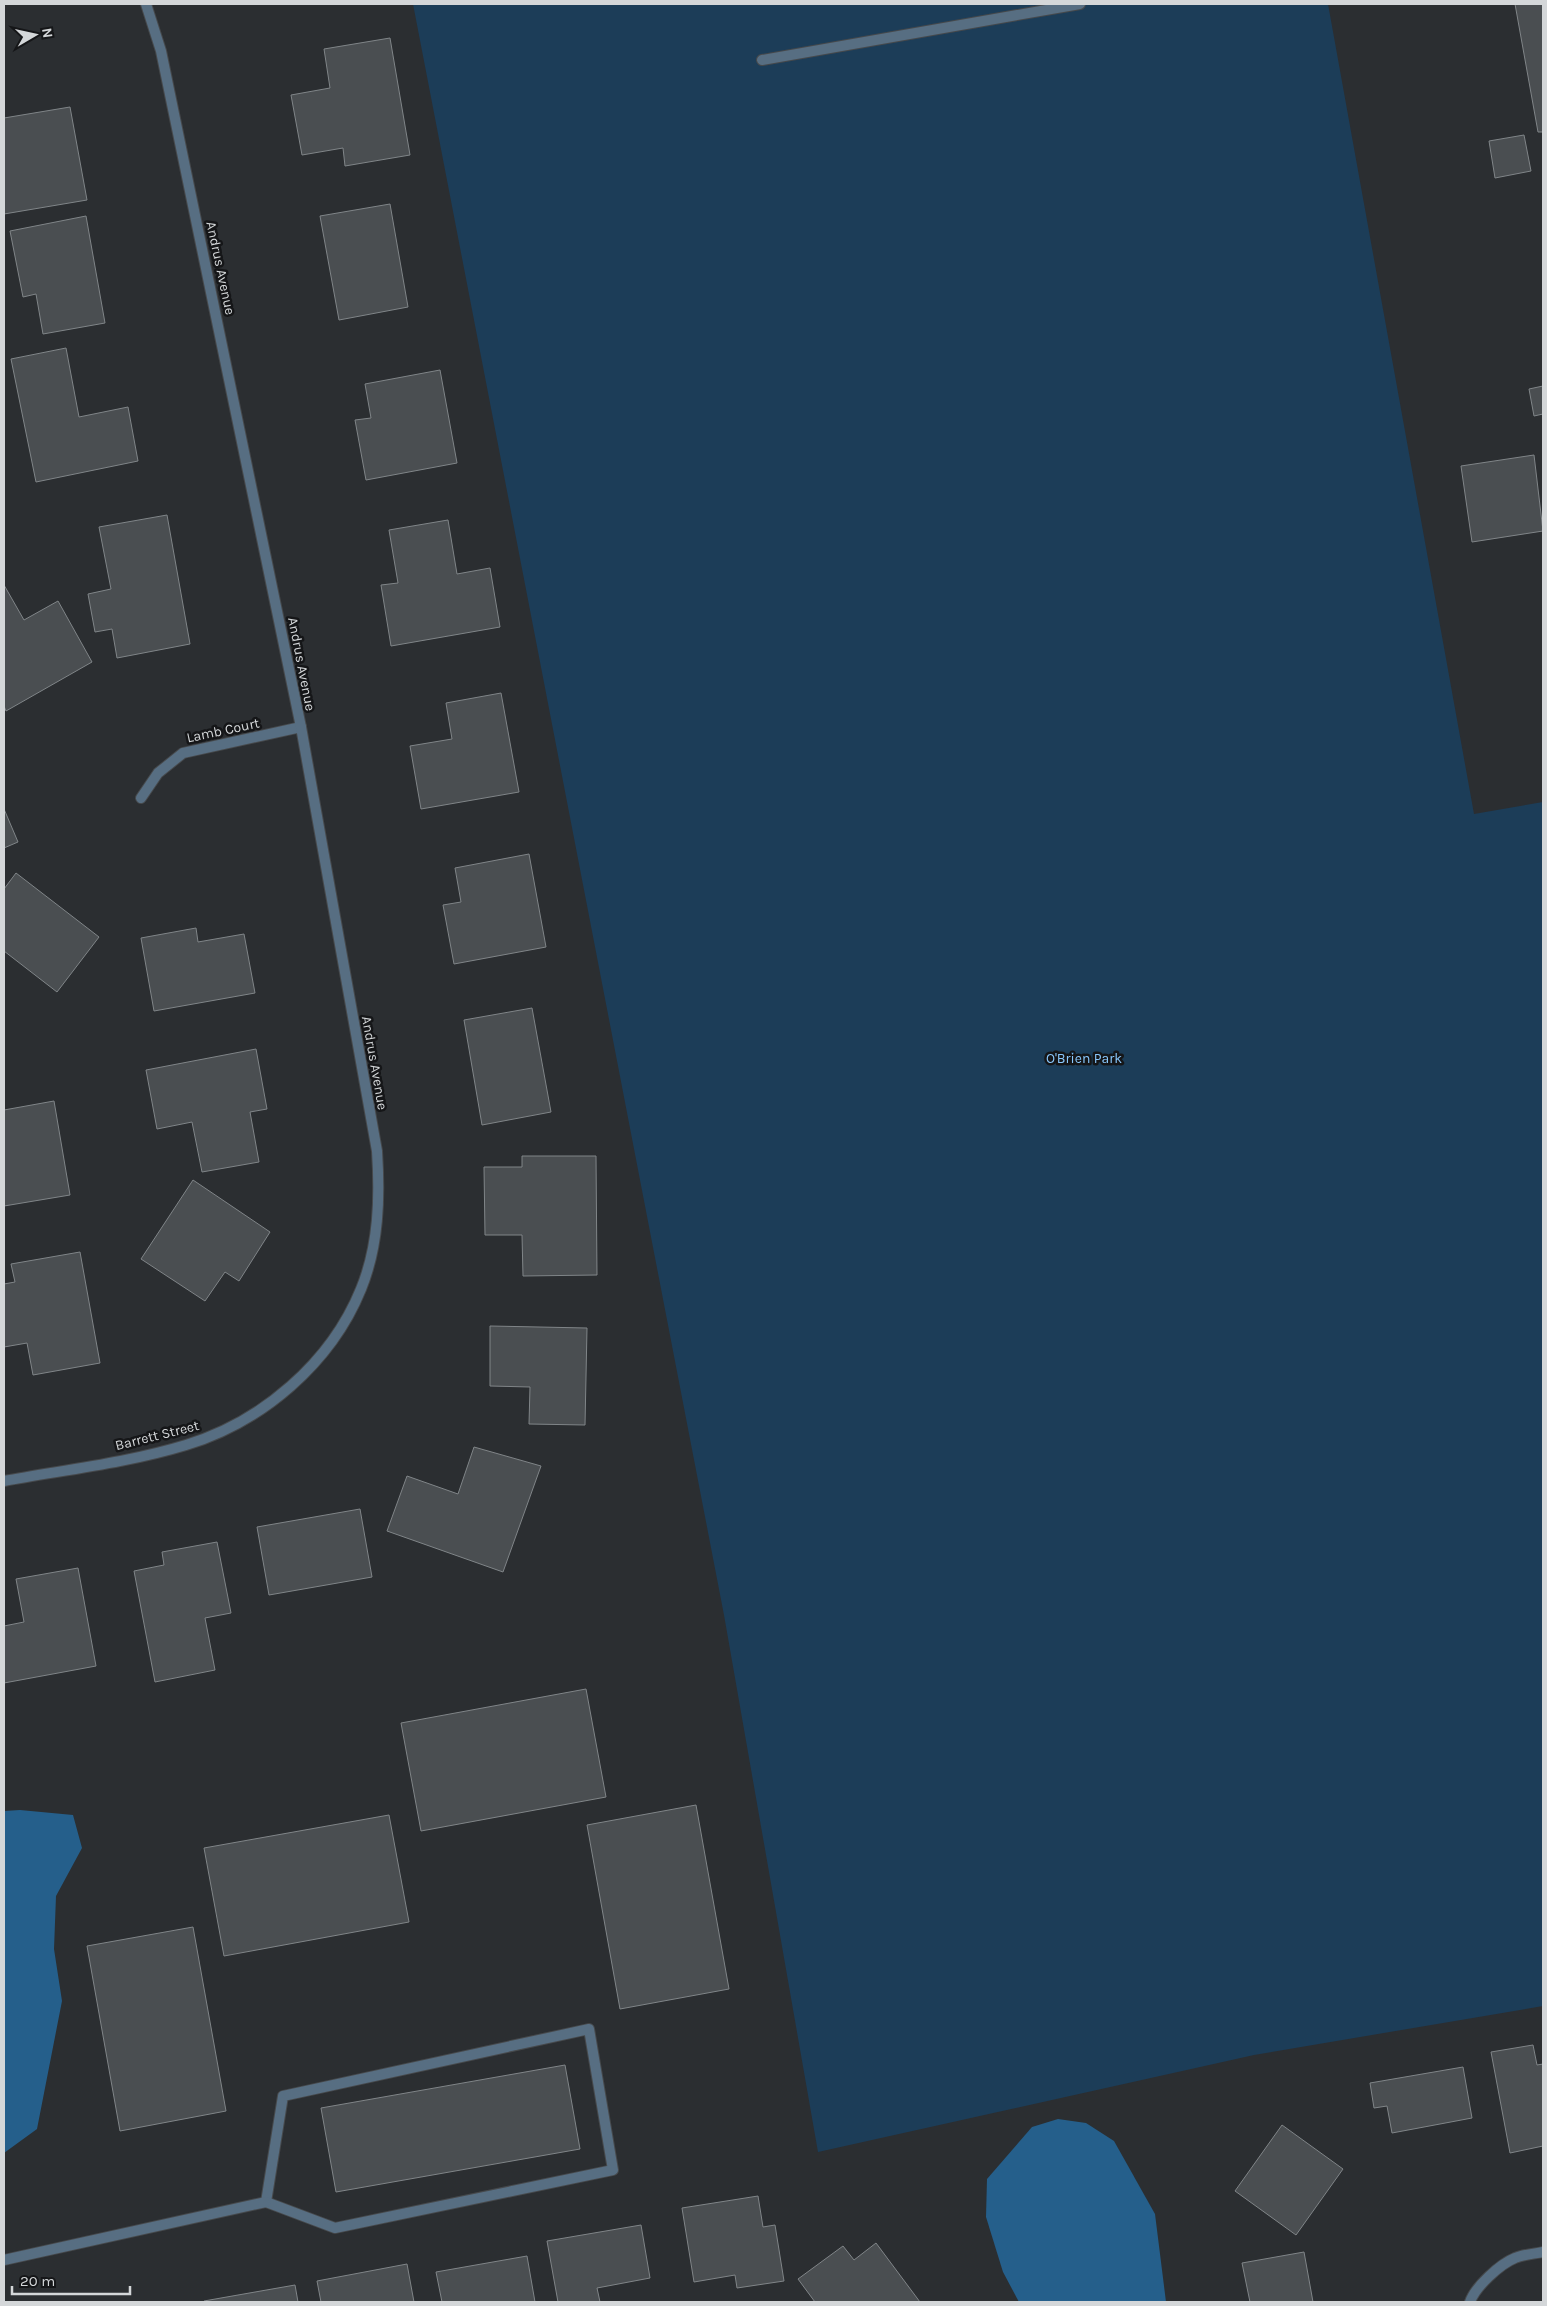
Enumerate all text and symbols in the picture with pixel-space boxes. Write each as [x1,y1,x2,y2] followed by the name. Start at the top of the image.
[10,10,60,60] north arrow
[38,27,57,39] text: N
[202,220,239,316] street label: Andrus Avenue
[284,616,319,712] street label: Andrus Avenue
[185,714,261,746] street label: Lamb Court
[358,1015,391,1111] street label: Andrus Avenue
[1046,1050,1122,1067] park label: O'Brien Park
[113,1417,201,1454] street label: Barrett Street
[12,2264,130,2296] scale bar
[20,2272,55,2290] text: 20 m

